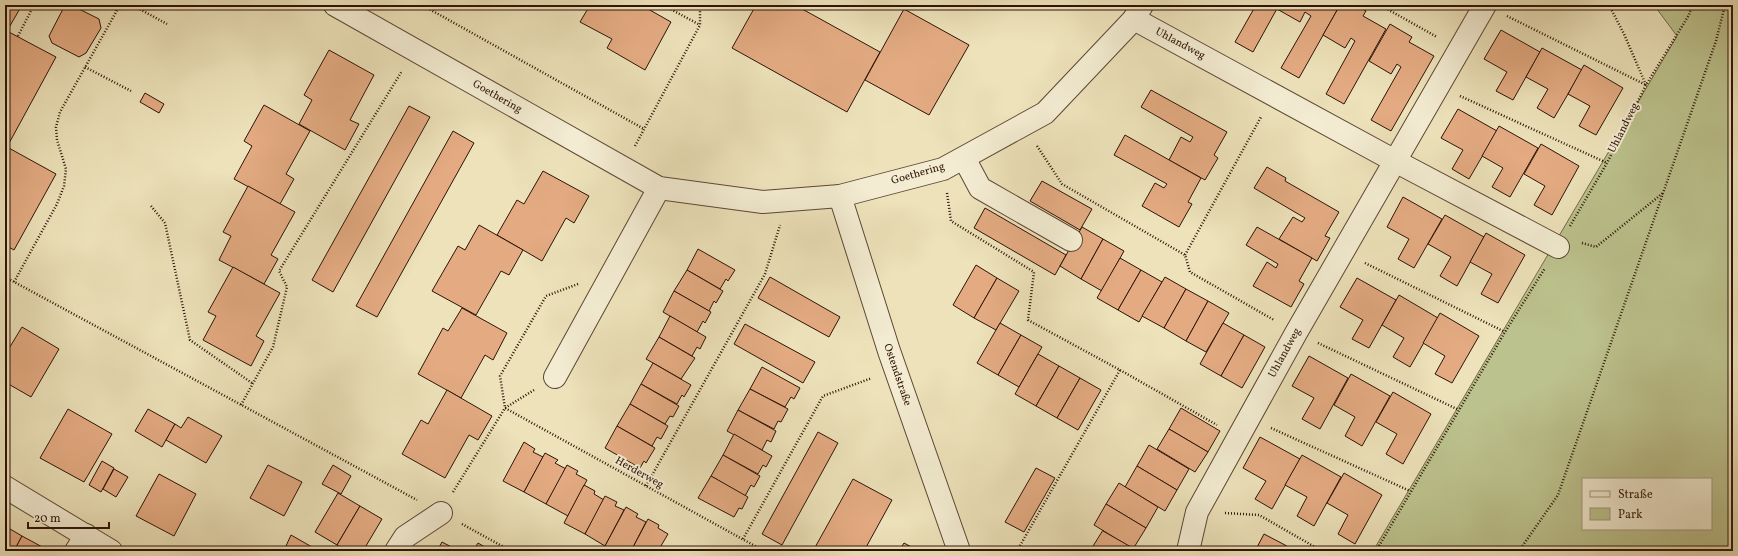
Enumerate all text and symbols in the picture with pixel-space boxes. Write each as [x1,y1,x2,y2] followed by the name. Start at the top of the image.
[1152,25,1208,64] street label: Uhlandweg
[469,77,525,117] street label: Goethering
[1605,100,1643,156] street label: Uhlandweg
[890,159,947,189] street label: Goethering
[1265,325,1305,381] street label: Uhlandweg
[879,342,915,408] street label: Ostendstraße
[612,454,666,493] street label: Herderweg
[1582,478,1712,530] legend
[1618,487,1653,503] text: Straße
[28,504,109,530] scale bar
[1618,507,1643,523] text: Park
[34,511,61,527] text: 20 m

